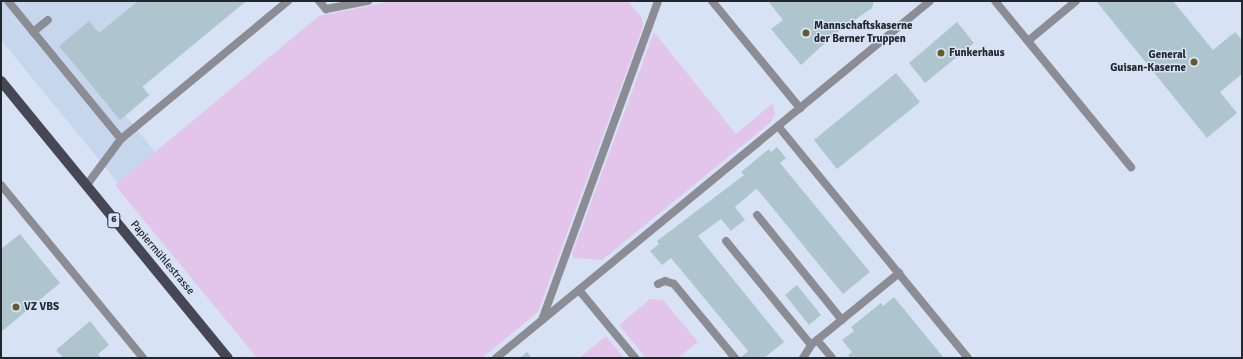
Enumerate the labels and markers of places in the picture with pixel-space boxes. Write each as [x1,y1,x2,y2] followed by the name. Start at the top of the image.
[814,20,913,46] place label: Mannschaftskaserne der Berner Truppen
[801,28,811,38] marker: Mannschaftskaserne der Berner Truppen
[949,46,1005,60] place label: Funkerhaus
[936,48,946,58] marker: Funkerhaus
[1110,49,1186,75] place label: General Guisan-Kaserne
[1189,57,1199,67] marker: General Guisan-Kaserne
[24,300,59,314] place label: VZ VBS
[11,302,21,312] marker: VZ VBS

